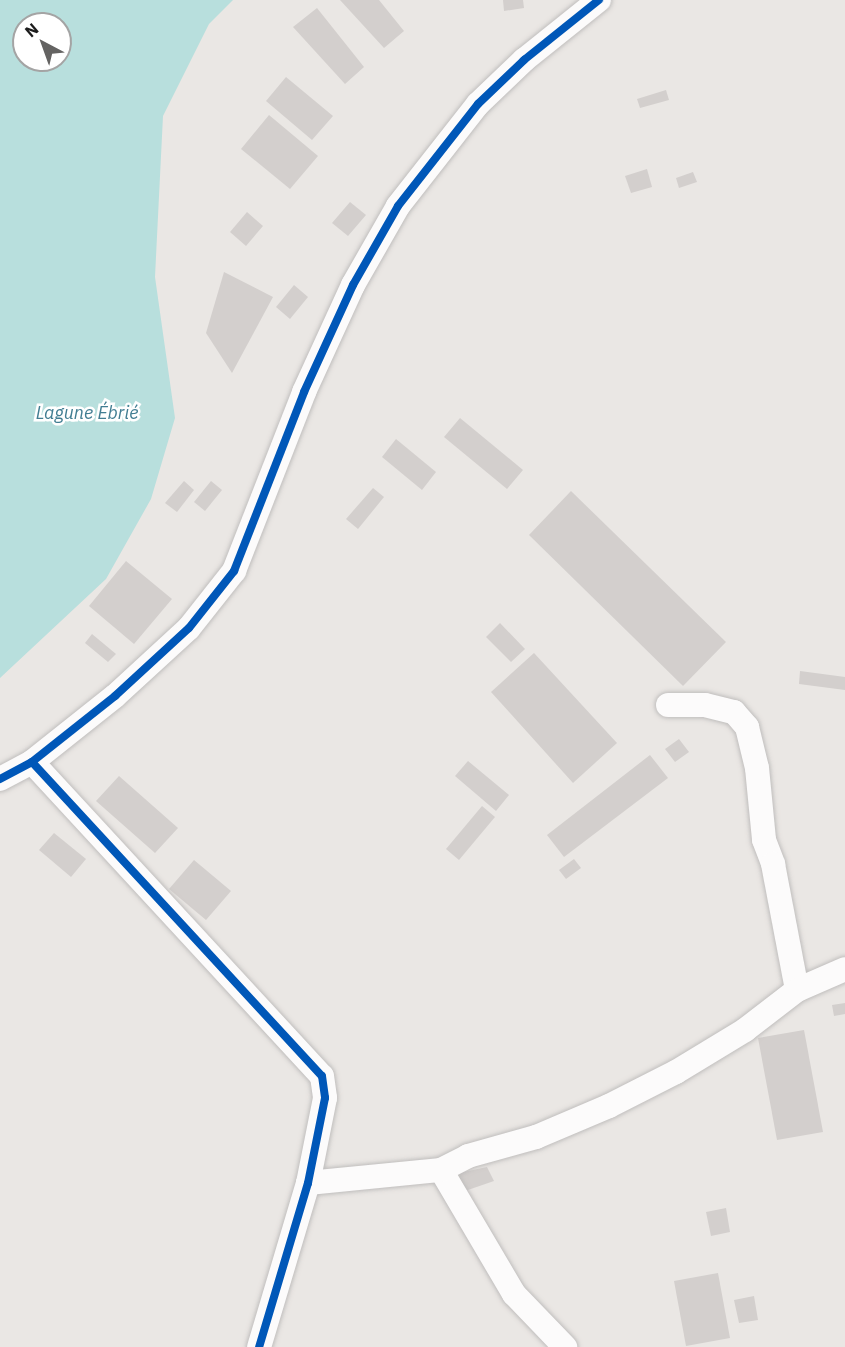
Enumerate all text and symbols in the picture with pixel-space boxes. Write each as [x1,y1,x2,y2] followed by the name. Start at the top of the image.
[12,12,72,72] north arrow
[21,19,42,41] text: N
[36,402,138,424] water label: Lagune Ébrié

